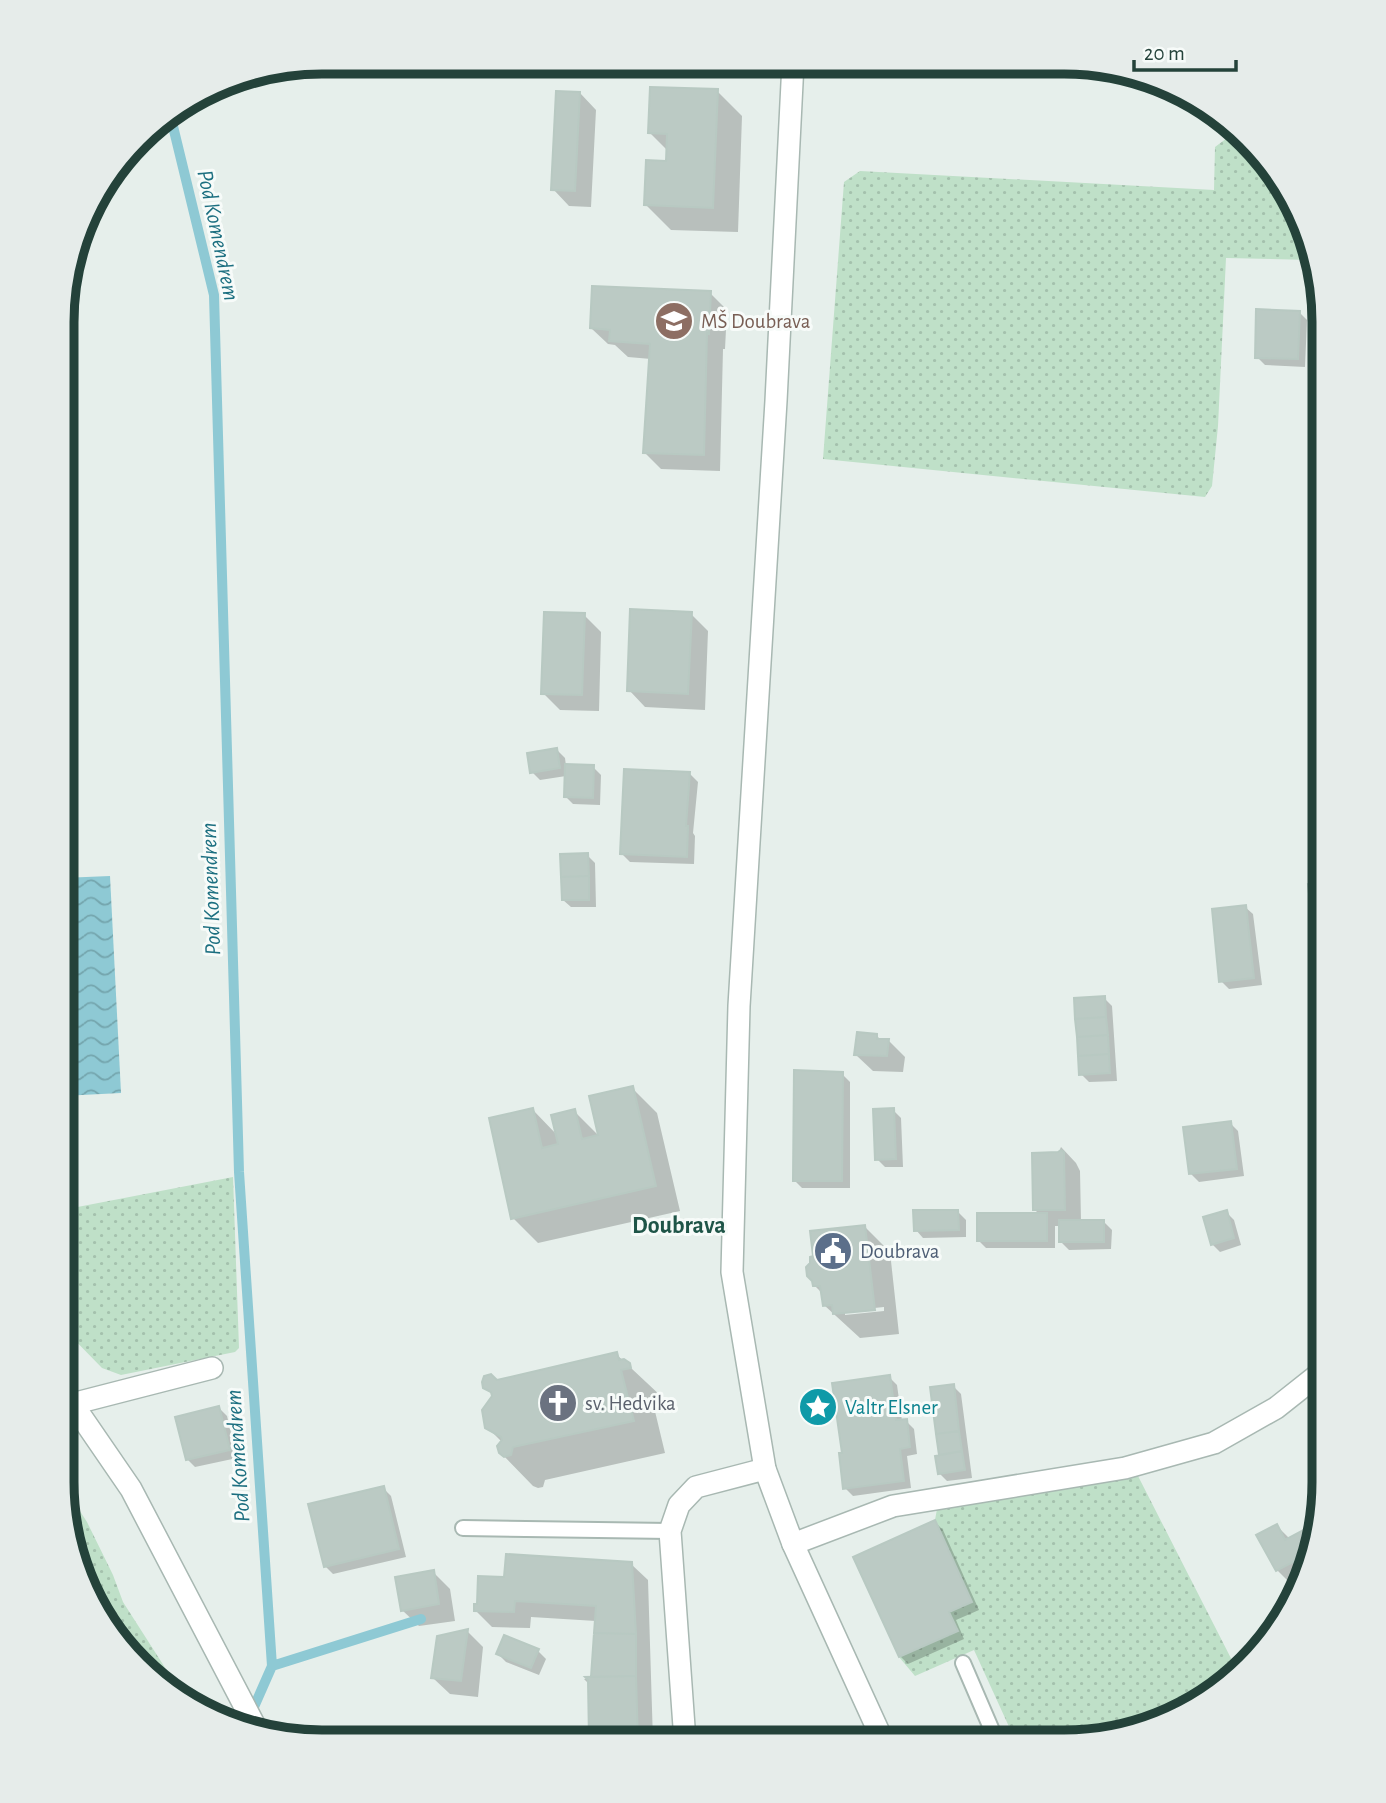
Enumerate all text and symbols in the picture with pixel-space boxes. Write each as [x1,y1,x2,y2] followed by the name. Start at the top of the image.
[1134,28,1236,72] scale bar
[1144,43,1185,64] text: 20 m
[192,168,243,303] water label: Pod Komendrem
[653,300,695,342] school or university icon: MŠ Doubrava
[701,309,811,332] place label: MŠ Doubrava
[198,822,225,956] water label: Pod Komendrem
[632,1214,726,1238] district label: Doubrava
[812,1230,854,1272] public building icon: Doubrava
[860,1241,940,1262] place label: Doubrava
[537,1382,579,1424] church icon: sv. Hedvika
[797,1386,839,1428] place icon: Valtr Elsner
[222,1389,255,1523] water label: Pod Komendrem
[585,1393,676,1414] place label: sv. Hedvika
[845,1397,938,1418] place label: Valtr Elsner

